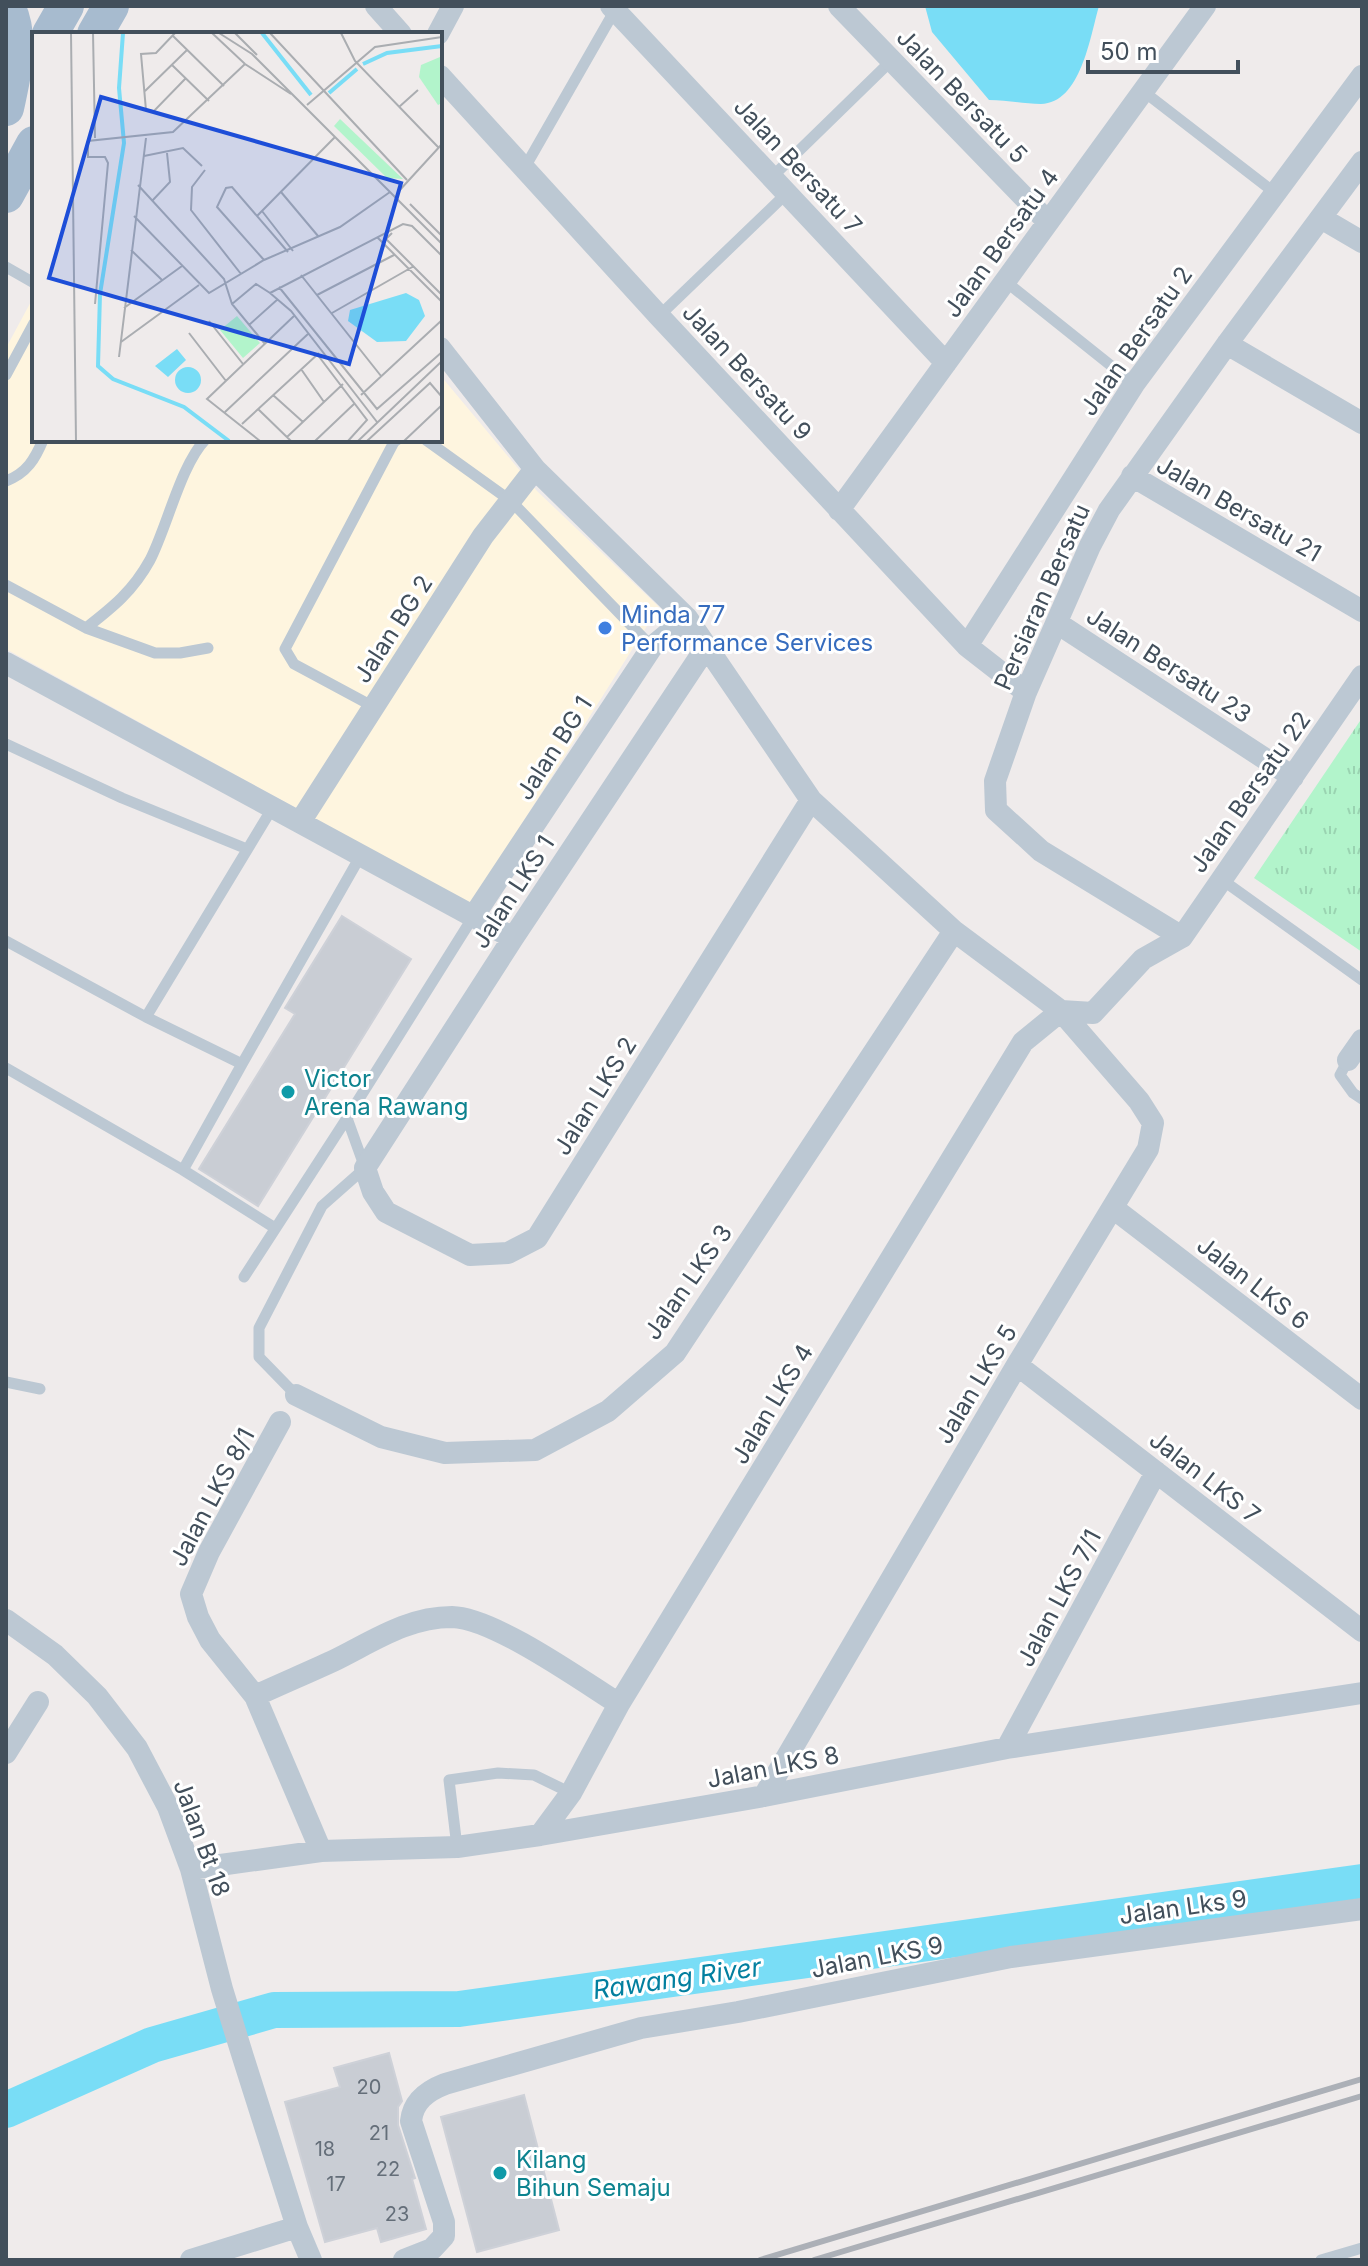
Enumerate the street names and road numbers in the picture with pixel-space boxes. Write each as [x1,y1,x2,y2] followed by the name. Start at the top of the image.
[891,23,1033,169] street label: Jalan Bersatu 5
[728,92,868,240] street label: Jalan Bersatu 7
[937,163,1065,323] street label: Jalan Bersatu 4
[1074,261,1198,421] street label: Jalan Bersatu 2
[676,298,818,446] street label: Jalan Bersatu 9
[1151,450,1327,568] street label: Jalan Bersatu 21
[988,499,1096,695] street label: Persiaran Bersatu
[348,570,438,688] street label: Jalan BG 2
[1081,601,1257,729] street label: Jalan Bersatu 23
[510,691,598,805] street label: Jalan BG 1
[1184,706,1316,878] street label: Jalan Bersatu 22
[466,830,560,954] street label: Jalan LKS 1
[547,1032,643,1160] street label: Jalan LKS 2
[638,1219,738,1345] street label: Jalan LKS 3
[1191,1230,1315,1336] street label: Jalan LKS 6
[929,1319,1023,1449] street label: Jalan LKS 5
[725,1339,819,1469] street label: Jalan LKS 4
[163,1423,261,1571] street label: Jalan LKS 8/1
[1144,1425,1266,1529] street label: Jalan LKS 7
[1011,1525,1107,1671] street label: Jalan LKS 7/1
[705,1740,841,1794] street label: Jalan LKS 8
[167,1776,237,1900] street label: Jalan Bt 18
[1117,1884,1249,1930] street label: Jalan Lks 9
[809,1930,945,1984] street label: Jalan LKS 9

